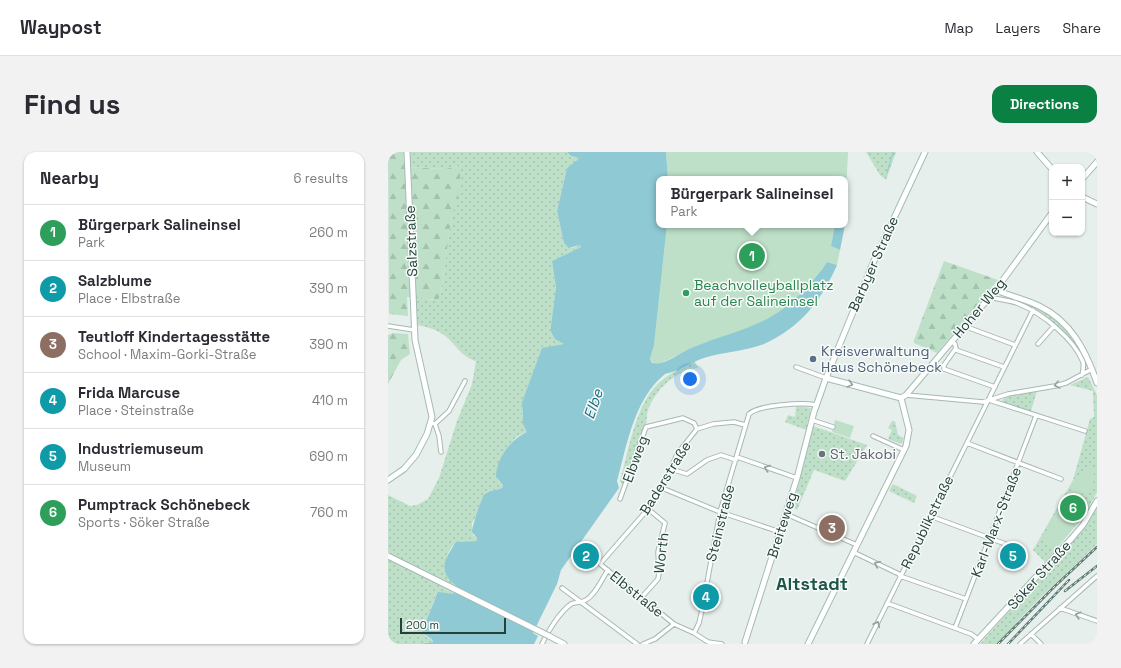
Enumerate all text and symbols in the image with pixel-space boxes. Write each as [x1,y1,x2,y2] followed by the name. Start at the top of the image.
[20,15,102,40] text: Waypost
[944,19,974,37] text: Map
[996,19,1040,37] text: Layers
[1062,19,1101,37] text: Share
[992,85,1097,123] button: Directions
[24,86,121,122] text: Find us
[1049,164,1085,236] map controls
[1049,164,1085,200] button: +
[40,167,99,189] text: Nearby
[294,170,348,187] text: 6 results
[656,176,848,228] popup
[671,184,833,203] text: Bürgerpark Salineinsel
[1049,200,1085,236] button: −
[671,203,698,220] text: Park
[401,205,421,277] street label: Salzstraße
[844,214,902,314] street label: Barbyer Straße
[78,215,241,234] text: Bürgerpark Salineinsel
[50,224,56,241] text: 1
[309,224,348,241] text: 260 m
[78,234,105,251] text: Park
[739,241,765,271] pin: 1
[78,271,152,290] text: Salzblume
[949,274,1009,342] street label: Hoher Weg
[694,276,833,310] place label: Beachvolleyballplatz auf der Salineinsel
[49,280,57,297] text: 2
[309,280,348,297] text: 390 m
[681,288,691,298] marker: Beachvolleyballplatz auf der Salineinsel
[78,290,180,307] text: Place · Elbstraße
[78,327,270,346] text: Teutloff Kindertagesstätte
[49,336,57,353] text: 3
[309,336,348,353] text: 390 m
[821,342,942,376] place label: Kreisverwaltung Haus Schönebeck
[78,346,256,363] text: School · Maxim-Gorki-Straße
[808,354,818,364] marker: Kreisverwaltung Haus Schönebeck
[680,369,700,389] your location
[847,380,854,388] one-way arrow
[1054,381,1060,389] one-way arrow
[78,383,180,402] text: Frida Marcuse
[579,385,607,422] water label: Elbe
[49,392,57,409] text: 4
[312,392,348,409] text: 410 m
[78,402,194,419] text: Place · Steinstraße
[618,433,652,485] street label: Elbweg
[635,438,695,518] street label: Baderstraße
[78,439,204,458] text: Industriemuseum
[830,445,896,463] place label: St. Jakobi
[49,448,57,465] text: 5
[309,448,348,465] text: 690 m
[817,449,827,459] marker: St. Jakobi
[78,458,131,475] text: Museum
[764,464,771,472] one-way arrow
[967,464,1025,580] street label: Karl-Marx-Straße
[897,472,957,572] street label: Republikstraße
[702,483,738,563] street label: Steinstraße
[763,490,801,560] street label: Breiteweg
[1060,493,1086,523] pin: 6
[78,495,250,514] text: Pumptrack Schönebeck
[49,504,57,521] text: 6
[310,504,348,521] text: 760 m
[819,513,845,543] pin: 3
[78,514,210,531] text: Sports · Söker Straße
[650,532,672,574] street label: Worth
[1003,537,1075,613] street label: Söker Straße
[573,541,599,571] pin: 2
[1000,541,1026,571] pin: 5
[874,561,881,569] one-way arrow
[606,567,668,621] street label: Elbstraße
[776,572,848,595] district label: Altstadt
[693,582,719,612] pin: 4
[1075,611,1082,620] one-way arrow
[400,616,506,635] scale bar
[406,618,439,632] text: 200 m
[872,620,880,628] one-way arrow

